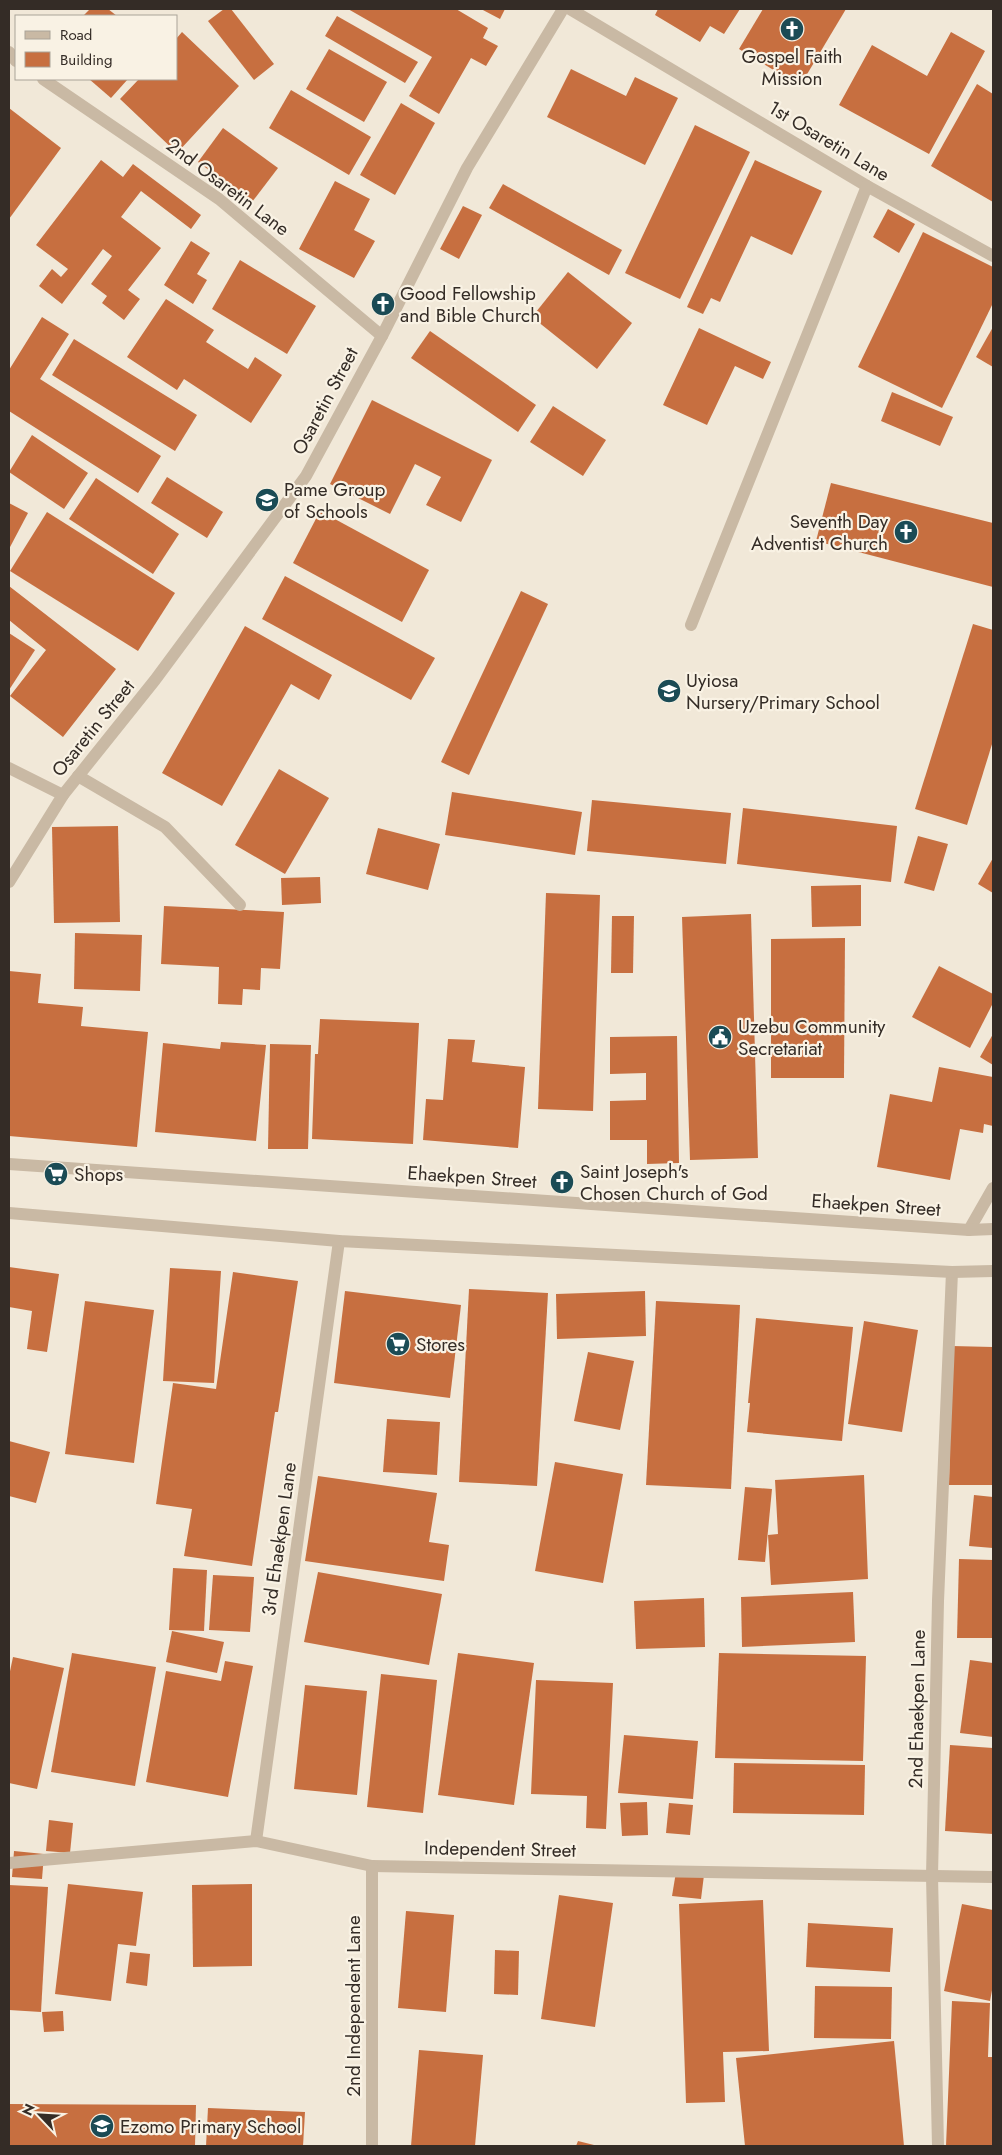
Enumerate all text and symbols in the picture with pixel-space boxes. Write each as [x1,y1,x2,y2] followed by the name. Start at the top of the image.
[15,15,178,80] legend
[779,16,805,42] church icon: Gospel Faith Mission
[60,24,92,46] text: Road
[742,43,843,92] place label: Gospel Faith Mission
[60,49,112,71] text: Building
[763,94,895,188] street label: 1st Osaretin Lane
[161,132,295,242] street label: 2nd Osaretin Lane
[400,280,540,329] place label: Good Fellowship and Bible Church
[370,291,396,317] church icon: Good Fellowship and Bible Church
[285,342,365,460] street label: Osaretin Street
[284,476,386,525] place label: Pame Group of Schools
[254,487,280,513] school or university icon: Pame Group of Schools
[751,508,889,557] place label: Seventh Day Adventist Church
[893,519,919,545] church icon: Seventh Day Adventist Church
[686,667,880,716] place label: Uyiosa Nursery/Primary School
[45,673,141,782] street label: Osaretin Street
[656,678,682,704] school or university icon: Uyiosa Nursery/Primary School
[738,1013,886,1062] place label: Uzebu Community Secretariat
[707,1024,733,1050] public building icon: Uzebu Community Secretariat
[580,1158,768,1207] place label: Saint Joseph's Chosen Church of God
[407,1159,538,1195] street label: Ehaekpen Street
[43,1161,69,1187] supermarket icon: Shops
[74,1161,124,1188] place label: Shops
[549,1169,575,1195] church icon: Saint Joseph's Chosen Church of God
[811,1187,942,1223] street label: Ehaekpen Street
[385,1331,411,1357] supermarket icon: Stores
[416,1331,465,1358] place label: Stores
[255,1460,303,1618] street label: 3rd Ehaekpen Lane
[902,1629,932,1789] street label: 2nd Ehaekpen Lane
[424,1834,577,1864] street label: Independent Street
[340,1915,367,2097] street label: 2nd Independent Lane
[15,2090,65,2140] north arrow
[17,2100,40,2119] text: N
[89,2113,115,2139] school or university icon: Ezomo Primary School
[120,2113,301,2140] place label: Ezomo Primary School

